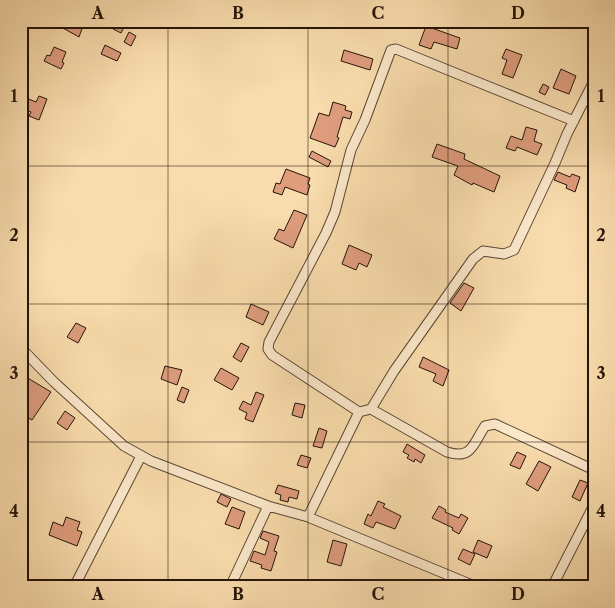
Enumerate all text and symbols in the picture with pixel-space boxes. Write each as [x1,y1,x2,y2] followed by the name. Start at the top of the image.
[91,3,105,23] text: A
[232,3,244,23] text: B
[372,3,384,23] text: C
[511,3,525,23] text: D
[10,86,18,106] text: 1
[597,86,605,106] text: 1
[9,225,19,245] text: 2
[596,225,606,245] text: 2
[9,363,19,383] text: 3
[596,363,606,383] text: 3
[9,501,19,521] text: 4
[596,501,606,521] text: 4
[91,584,105,604] text: A
[232,584,244,604] text: B
[372,584,384,604] text: C
[511,584,525,604] text: D

